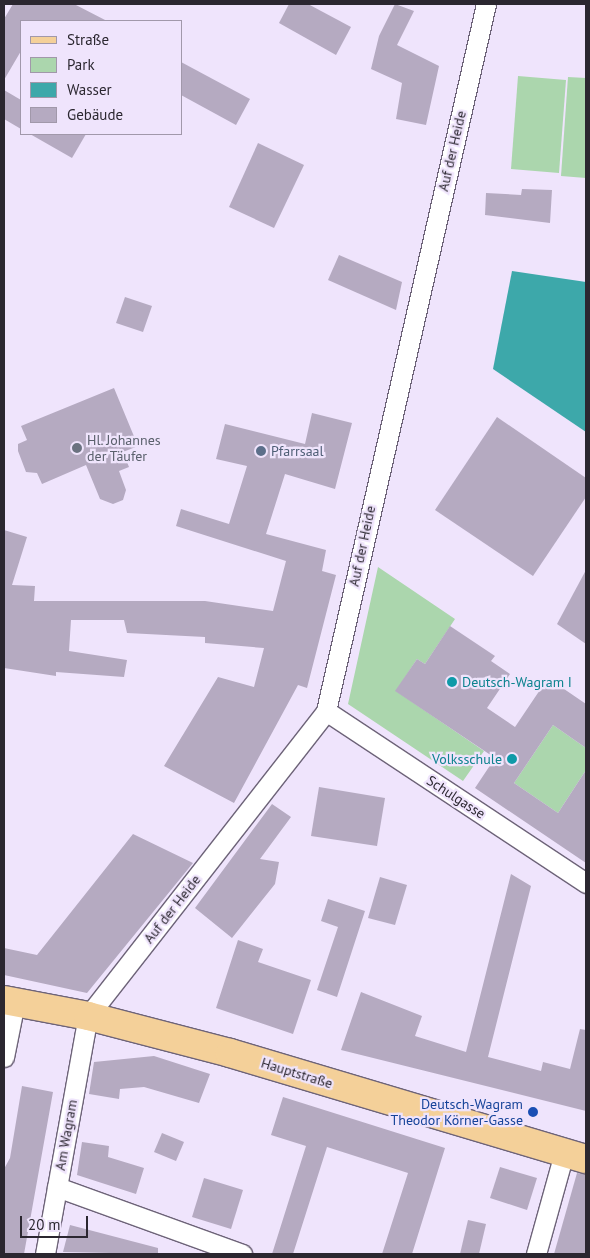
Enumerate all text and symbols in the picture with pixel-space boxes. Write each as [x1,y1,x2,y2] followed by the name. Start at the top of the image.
[20,20,182,135] legend
[67,30,109,49] text: Straße
[67,55,95,74] text: Park
[67,80,112,99] text: Wasser
[67,105,123,124] text: Gebäude
[435,109,469,193] street label: Auf der Heide
[87,432,162,464] place label: Hl. Johannes der Täufer
[71,442,83,454] marker: Hl. Johannes der Täufer
[271,443,324,459] place label: Pfarrsaal
[255,445,267,457] marker: Pfarrsaal
[345,504,379,588] street label: Auf der Heide
[462,674,572,690] place label: Deutsch-Wagram I
[446,676,458,688] marker: Deutsch-Wagram I
[432,751,502,767] place label: Volksschule
[506,753,518,765] marker: Volksschule
[424,772,488,822] street label: Schulgasse
[140,872,204,946] street label: Auf der Heide
[259,1054,335,1092] street label: Hauptstraße
[390,1096,523,1128] place label: Deutsch-Wagram Theodor Körner-Gasse
[51,1098,81,1172] street label: Am Wagram
[527,1106,539,1118] marker: Deutsch-Wagram Theodor Körner-Gasse
[22,1206,90,1238] scale bar
[28,1215,61,1234] text: 20 m

